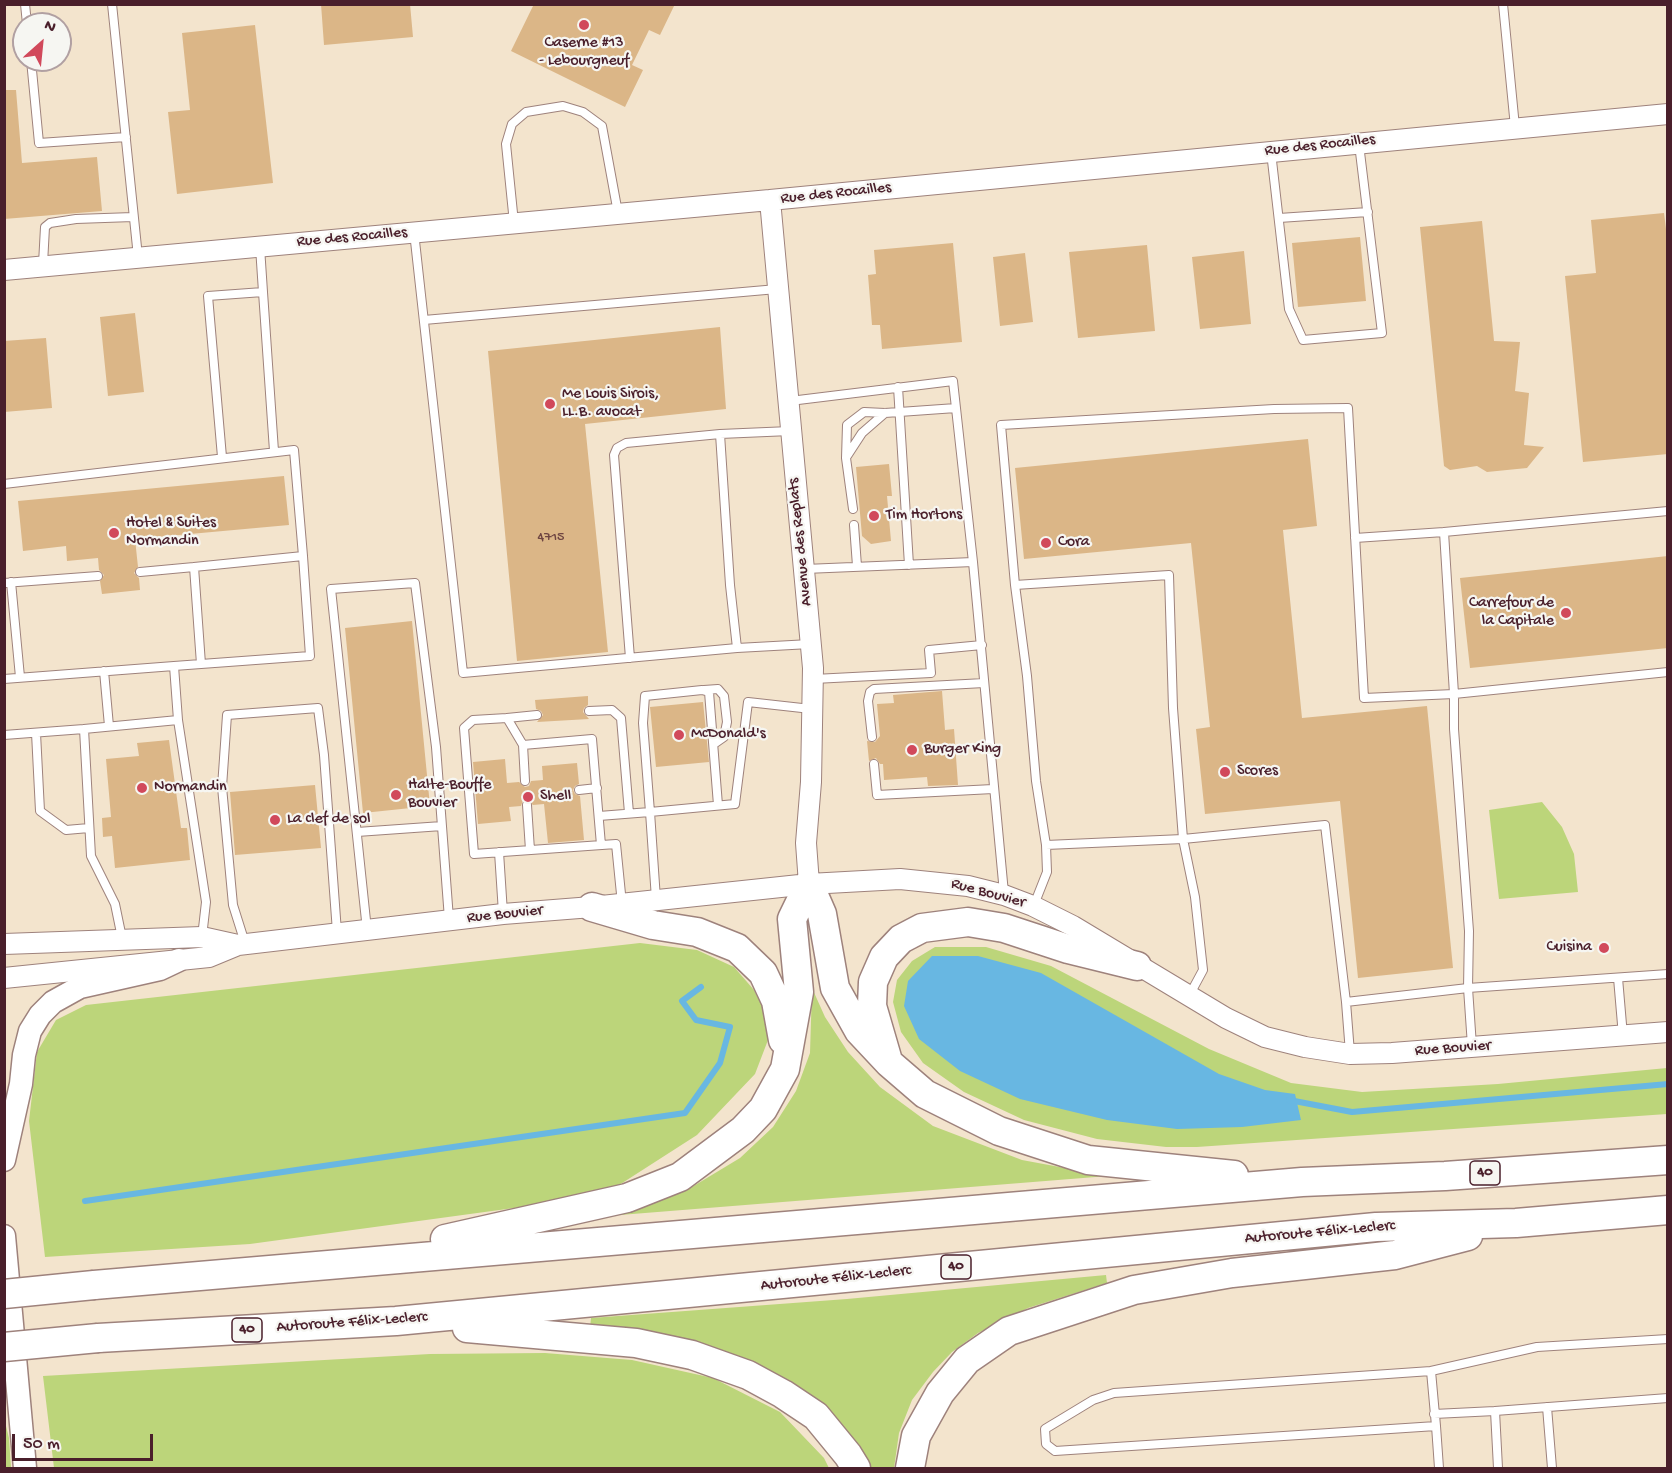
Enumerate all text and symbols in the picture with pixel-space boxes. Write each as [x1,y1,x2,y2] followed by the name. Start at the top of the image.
[12,12,72,72] north arrow
[41,16,58,38] text: N
[577,18,591,32] marker: Caserne #13 - Lebourgneuf
[539,34,629,72] place label: Caserne #13 - Lebourgneuf
[1264,131,1376,161] street label: Rue des Rocailles
[780,179,892,209] street label: Rue des Rocailles
[296,224,408,252] street label: Rue des Rocailles
[562,385,659,423] place label: Me Louis Sirois, LL.B. avocat
[543,397,557,411] marker: Me Louis Sirois, LL.B. avocat
[785,477,817,607] street label: Avenue des Replats
[886,506,962,526] place label: Tim Hortons
[867,509,881,523] marker: Tim Hortons
[126,514,216,552] place label: Hotel & Suites Normandin
[107,526,121,540] marker: Hotel & Suites Normandin
[538,530,564,546] house number: 4715
[1058,533,1090,553] place label: Cora
[1039,536,1053,550] marker: Cora
[1469,594,1554,632] place label: Carrefour de la Capitale
[1559,606,1573,620] marker: Carrefour de la Capitale
[691,725,766,745] place label: McDonald's
[672,728,686,742] marker: McDonald's
[924,740,1001,760] place label: Burger King
[905,743,919,757] marker: Burger King
[1237,762,1278,782] place label: Scores
[1218,765,1232,779] marker: Scores
[408,776,491,814] place label: Halte-Bouffe Bouvier
[154,778,227,798] place label: Normandin
[135,781,149,795] marker: Normandin
[540,787,571,807] place label: Shell
[389,788,403,802] marker: Halte-Bouffe Bouvier
[521,790,535,804] marker: Shell
[287,810,371,830] place label: La clef de sol
[268,813,282,827] marker: La clef de sol
[949,875,1027,913] street label: Rue Bouvier
[466,901,544,929] street label: Rue Bouvier
[1547,938,1592,958] place label: Cuisina
[1597,941,1611,955] marker: Cuisina
[1414,1037,1492,1061] street label: Rue Bouvier
[1470,1161,1500,1185] road number: 40
[1244,1217,1396,1249] street label: Autoroute Félix-Leclerc
[941,1255,971,1279] road number: 40
[760,1262,912,1296] street label: Autoroute Félix-Leclerc
[276,1308,428,1338] street label: Autoroute Félix-Leclerc
[232,1318,262,1342] road number: 40
[15,1422,156,1460] scale bar
[23,1434,60,1455] text: 50 m

